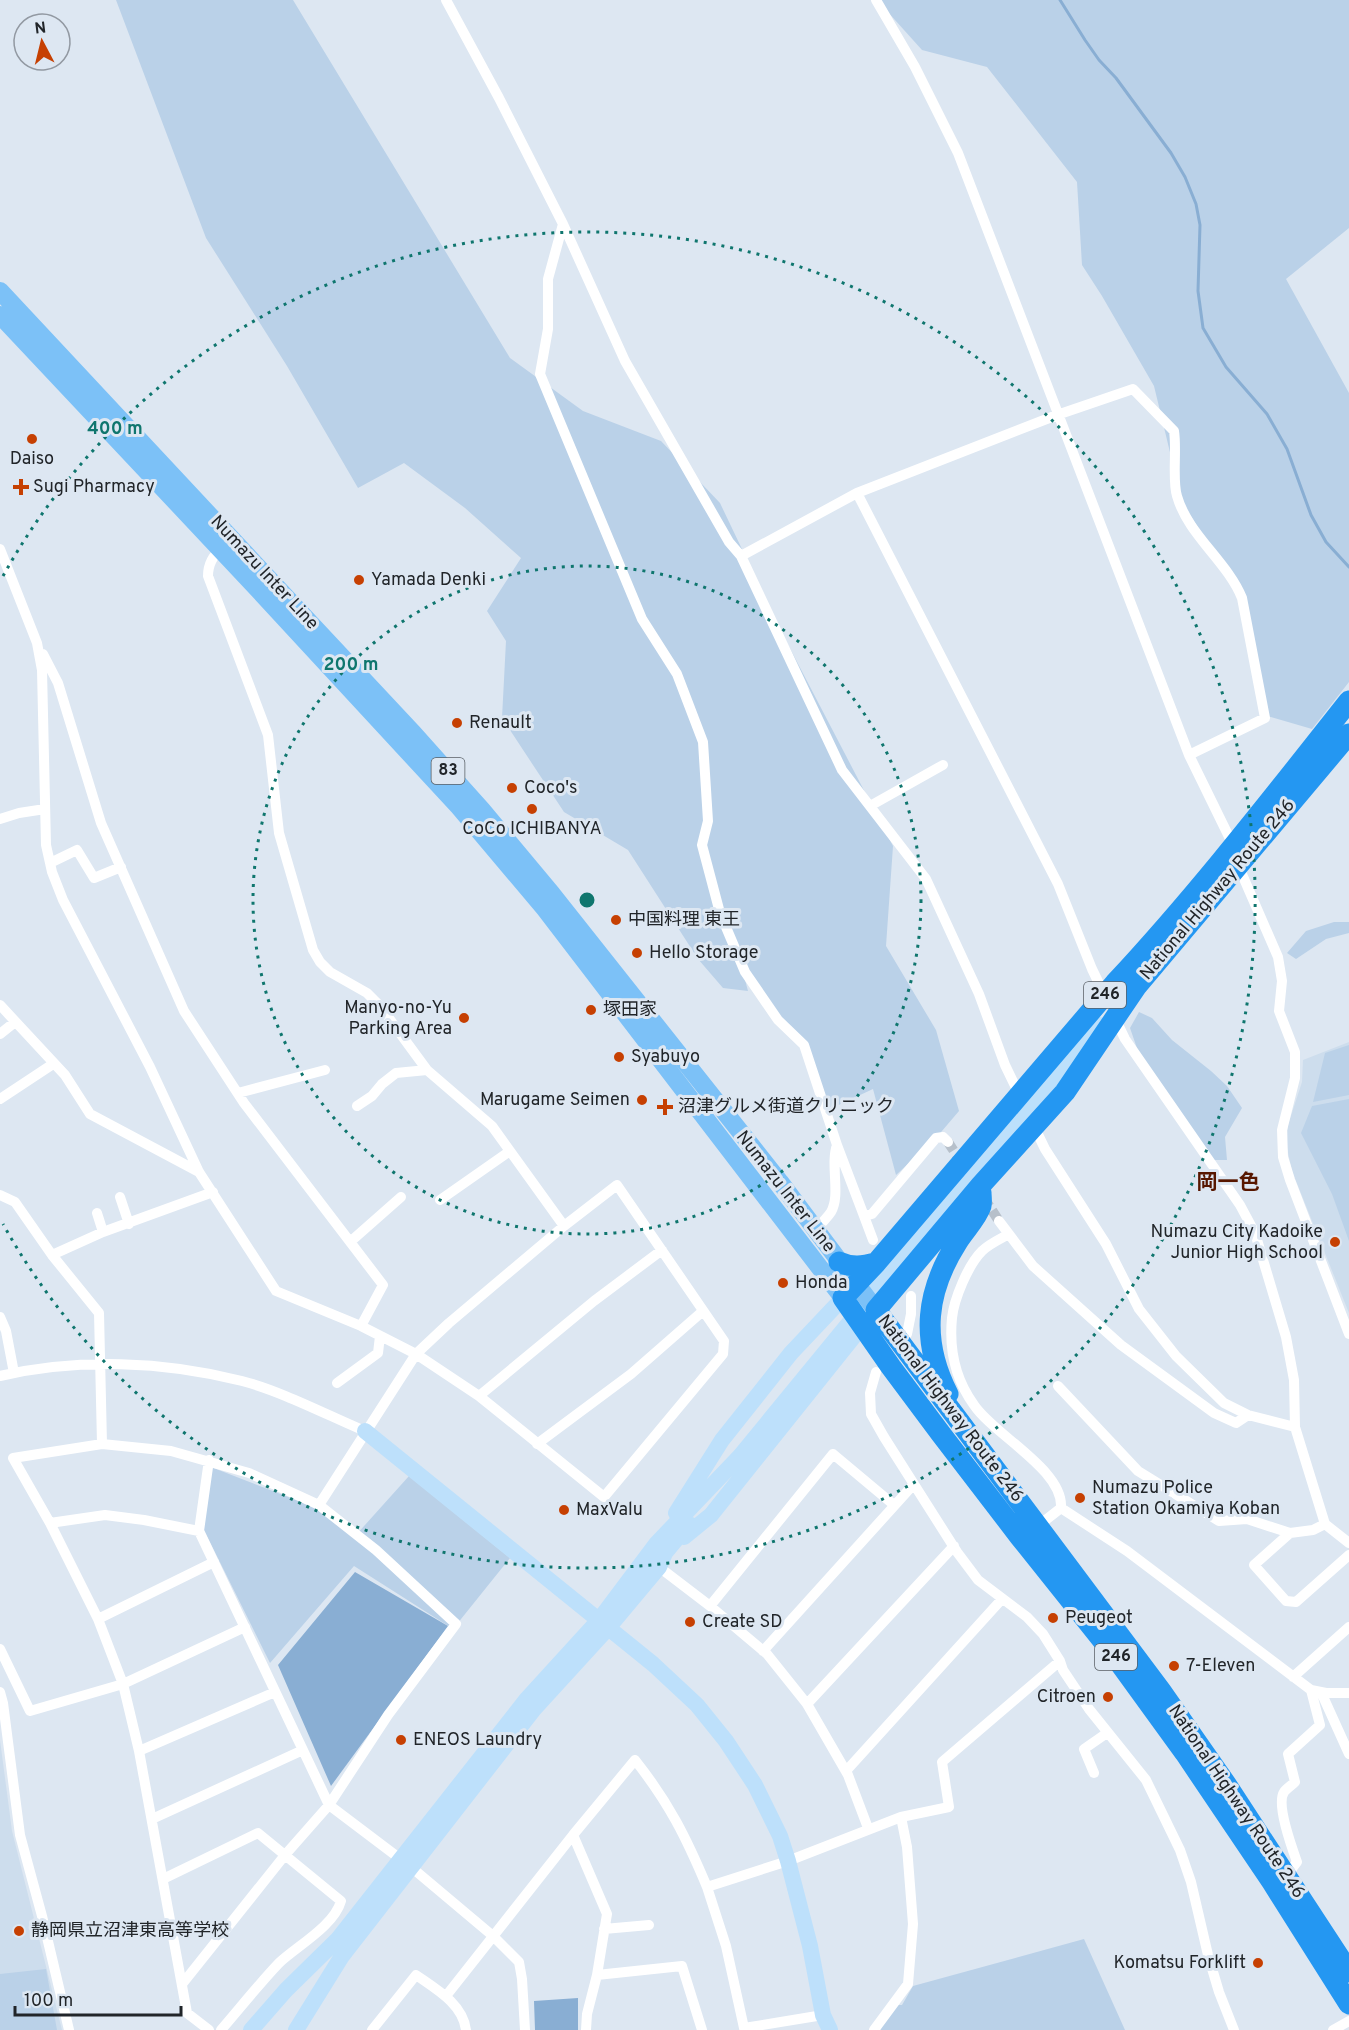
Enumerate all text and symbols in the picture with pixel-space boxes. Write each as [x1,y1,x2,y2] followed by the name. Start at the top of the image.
[12,12,72,72] north arrow
[33,18,47,40] text: N
[87,418,143,441] text: 400 m
[25,432,39,446] marker: Daiso
[10,448,54,471] place label: Daiso
[33,476,155,499] place label: Sugi Pharmacy
[14,480,28,494] marker: Sugi Pharmacy
[205,511,323,635] street label: Numazu Inter Line
[371,569,486,592] place label: Yamada Denki
[352,573,366,587] marker: Yamada Denki
[323,654,379,677] text: 200 m
[469,712,532,735] place label: Renault
[450,716,464,730] marker: Renault
[432,758,464,784] road number: 83
[524,777,578,800] place label: Coco's
[505,781,519,795] marker: Coco's
[1136,795,1300,985] street label: National Highway Route 246
[525,802,539,816] marker: CoCo ICHIBANYA
[462,818,602,841] place label: CoCo ICHIBANYA
[577,890,597,910] centre of rings
[628,909,740,932] place label: 中国料理 東王
[609,913,623,927] marker: 中国料理 東王
[649,942,758,965] place label: Hello Storage
[630,946,644,960] marker: Hello Storage
[1084,982,1126,1008] road number: 246
[344,997,452,1041] place label: Manyo-no-Yu Parking Area
[603,999,657,1022] place label: 塚田家
[584,1003,598,1017] marker: 塚田家
[457,1011,471,1025] marker: Manyo-no-Yu Parking Area
[631,1046,700,1069] place label: Syabuyo
[612,1050,626,1064] marker: Syabuyo
[480,1089,630,1112] place label: Marugame Seimen
[635,1093,649,1107] marker: Marugame Seimen
[678,1096,894,1119] place label: 沼津グルメ街道クリニック
[656,1098,674,1116] marker: 沼津グルメ街道クリニック
[730,1126,840,1258] street label: Numazu Inter Line
[1197,1170,1260,1197] district label: 岡一色
[1151,1221,1323,1265] place label: Numazu City Kadoike Junior High School
[1328,1235,1342,1249] marker: Numazu City Kadoike Junior High School
[795,1272,848,1295] place label: Honda
[776,1276,790,1290] marker: Honda
[872,1311,1028,1507] street label: National Highway Route 246
[1092,1477,1280,1521] place label: Numazu Police Station Okamiya Koban
[1073,1491,1087,1505] marker: Numazu Police Station Okamiya Koban
[576,1499,643,1522] place label: MaxValu
[557,1503,571,1517] marker: MaxValu
[1065,1607,1133,1630] place label: Peugeot
[702,1611,783,1634] place label: Create SD
[1046,1611,1060,1625] marker: Peugeot
[683,1615,697,1629] marker: Create SD
[1095,1644,1137,1670] road number: 246
[1186,1655,1255,1678] place label: 7-Eleven
[1167,1659,1181,1673] marker: 7-Eleven
[1037,1686,1096,1709] place label: Citroen
[1101,1690,1115,1704] marker: Citroen
[1162,1701,1310,1903] street label: National Highway Route 246
[413,1729,542,1752] place label: ENEOS Laundry
[394,1733,408,1747] marker: ENEOS Laundry
[31,1920,229,1943] place label: 静岡県立沼津東高等学校
[12,1924,26,1938] marker: 静岡県立沼津東高等学校
[1113,1952,1246,1975] place label: Komatsu Forklift
[1251,1956,1265,1970] marker: Komatsu Forklift
[15,1979,182,2017] scale bar
[24,1990,73,2013] text: 100 m

